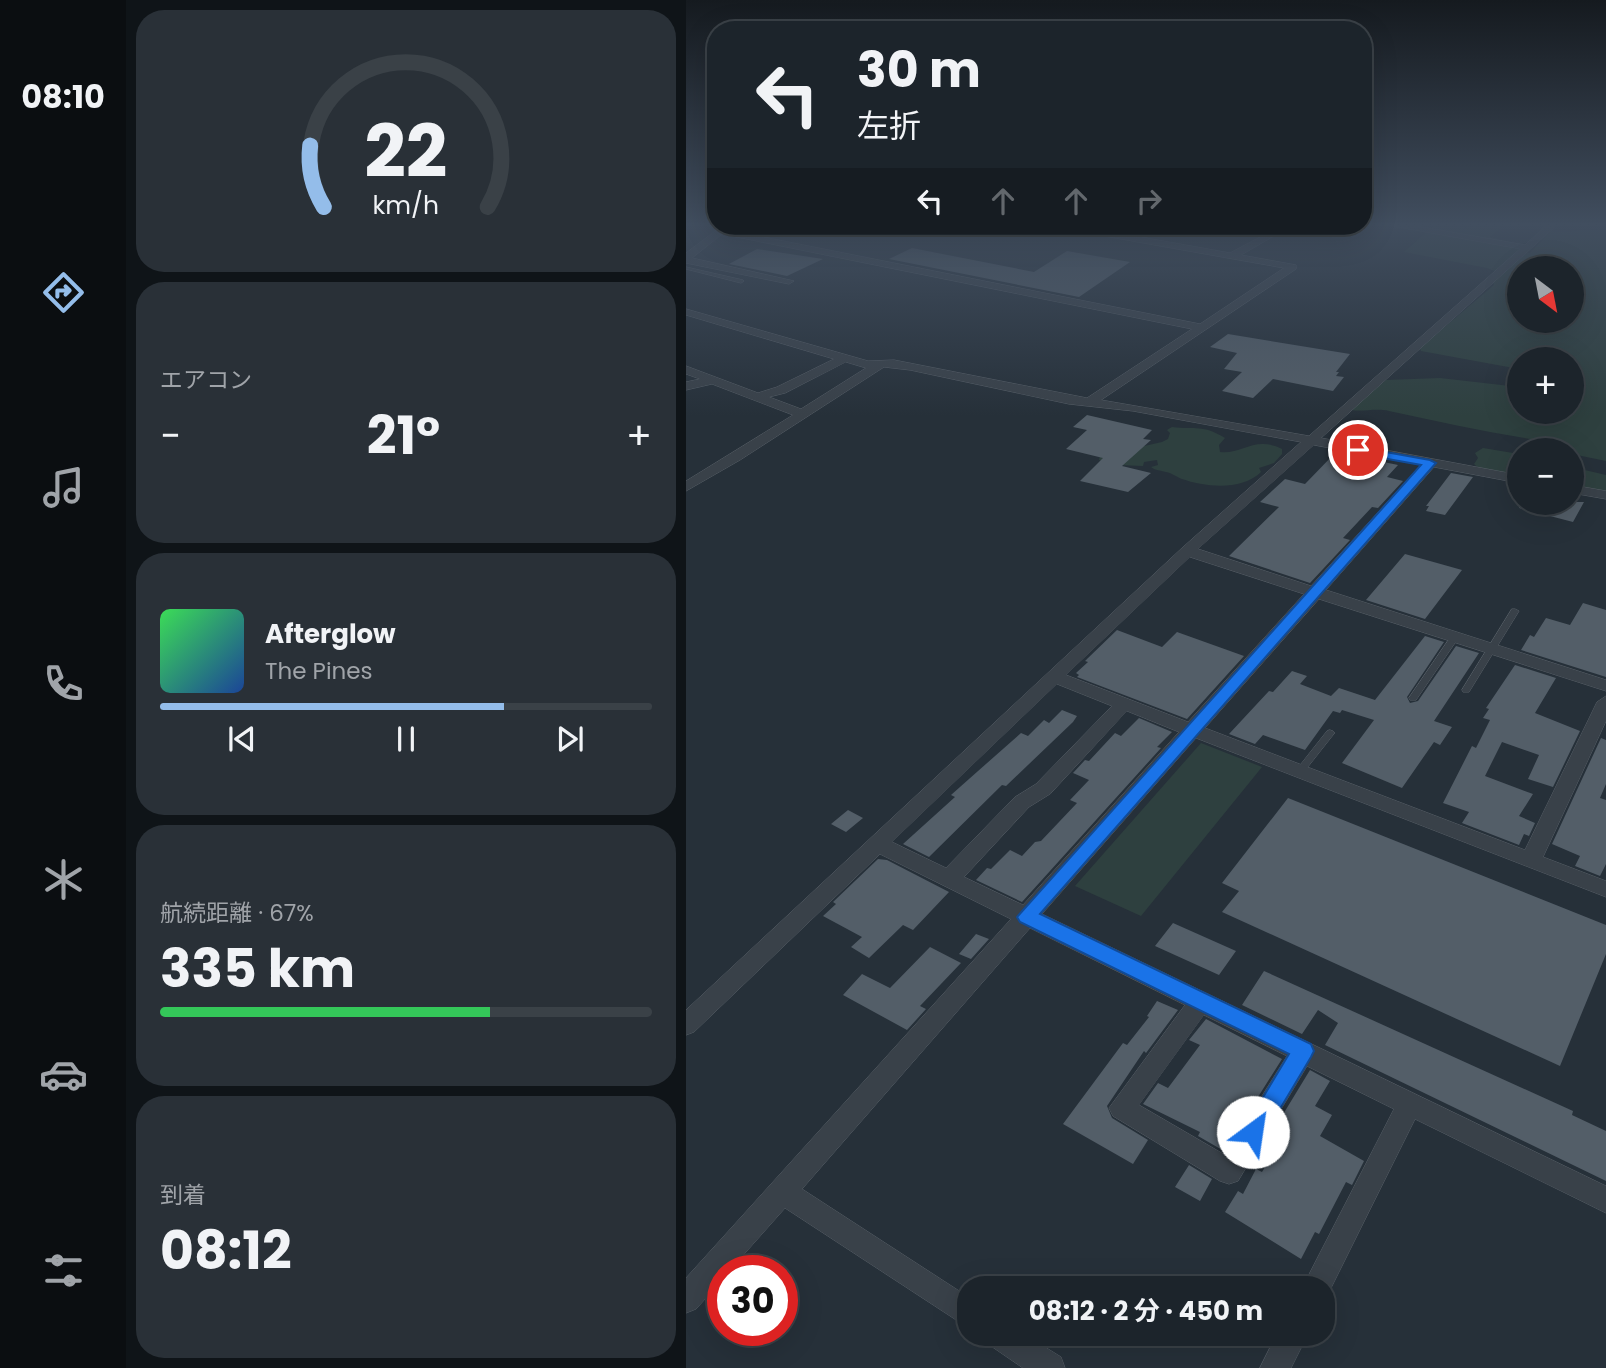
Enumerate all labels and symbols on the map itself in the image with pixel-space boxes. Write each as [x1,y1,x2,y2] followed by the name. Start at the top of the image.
[1507,256,1584,332] north arrow
[1328,420,1388,480] pin
[1216,1095,1290,1169] position arrow
[707,1255,798,1346] speed limit sign: 30

